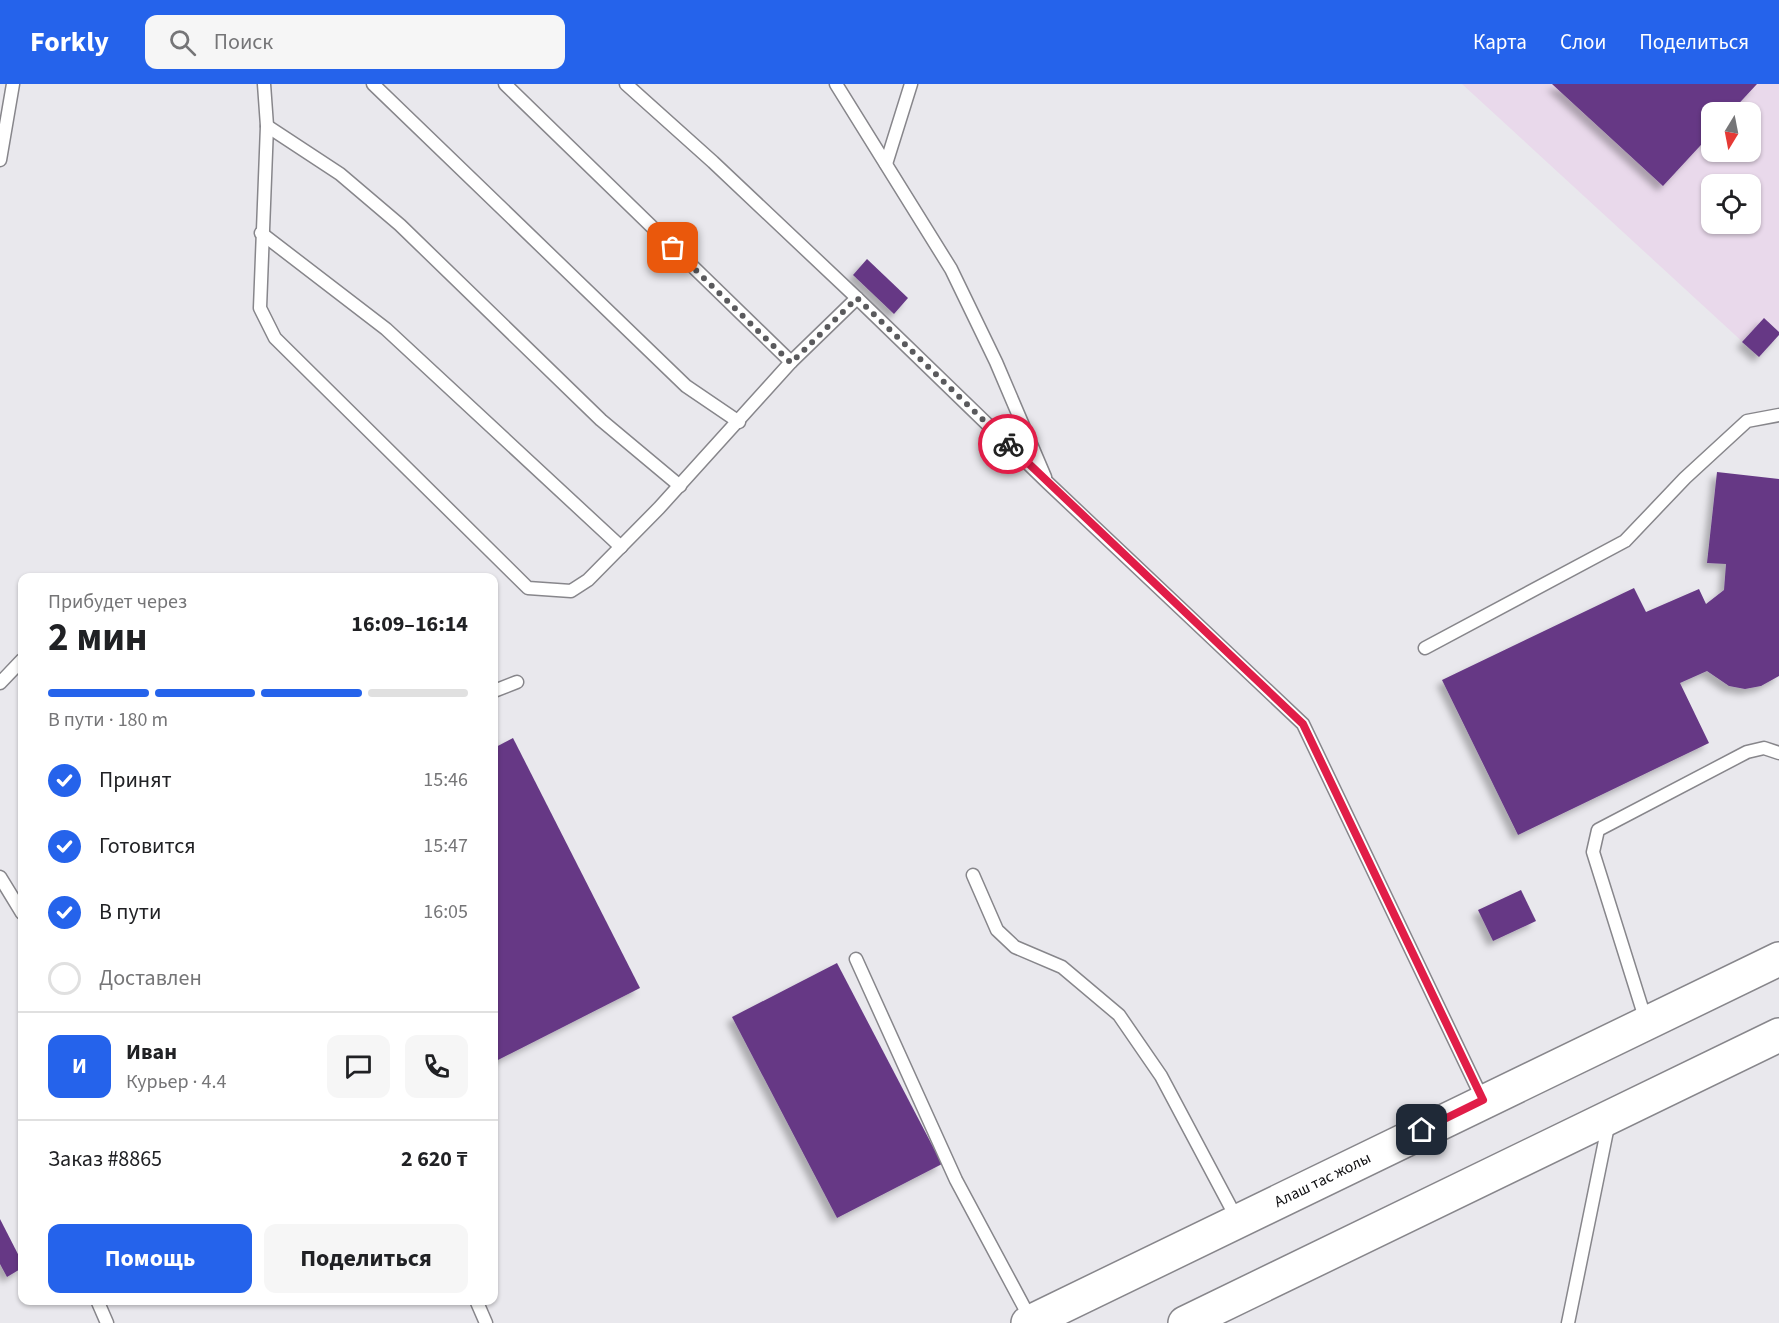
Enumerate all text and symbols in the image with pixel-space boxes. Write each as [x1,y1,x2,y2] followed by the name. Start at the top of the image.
[145,15,565,69] search box
[30,22,109,62] text: Forkly
[166,26,199,59] icon: search
[214,26,273,58] text: Поиск
[1473,27,1527,57] text: Карта
[1560,27,1606,57] text: Слои
[1639,27,1749,57] text: Поделиться
[1701,102,1761,162] north arrow
[1701,102,1761,234] map controls
[1701,174,1761,234] button: locate
[647,222,698,273] pin
[656,231,689,264] icon: bag
[978,414,1038,474] courier
[992,428,1025,461] icon: bike
[48,588,187,616] text: Прибудет через
[351,608,468,640] text: 16:09–16:14
[48,610,148,666] text: 2 мин
[48,706,168,734] text: В пути · 180 m
[48,764,81,797] icon: check
[99,764,172,796] text: Принят
[423,766,468,794] text: 15:46
[48,830,81,863] icon: check
[99,830,196,862] text: Готовится
[423,832,468,860] text: 15:47
[48,896,81,929] icon: check
[99,896,161,928] text: В пути
[423,898,468,926] text: 16:05
[99,962,202,994] text: Доставлен
[327,1035,390,1098] button: chat
[405,1035,468,1098] button: phone
[126,1036,177,1068] text: Иван
[72,1050,87,1082] text: И
[126,1068,226,1096] text: Курьер · 4.4
[1396,1104,1447,1155] pin
[1405,1113,1438,1146] icon: home
[48,1143,162,1175] text: Заказ #8865
[401,1143,468,1175] text: 2 620 ₸
[1270,1147,1374,1213] street label: Алаш тас жолы
[48,1224,252,1293] button: Помощь
[264,1224,468,1293] button: Поделиться

